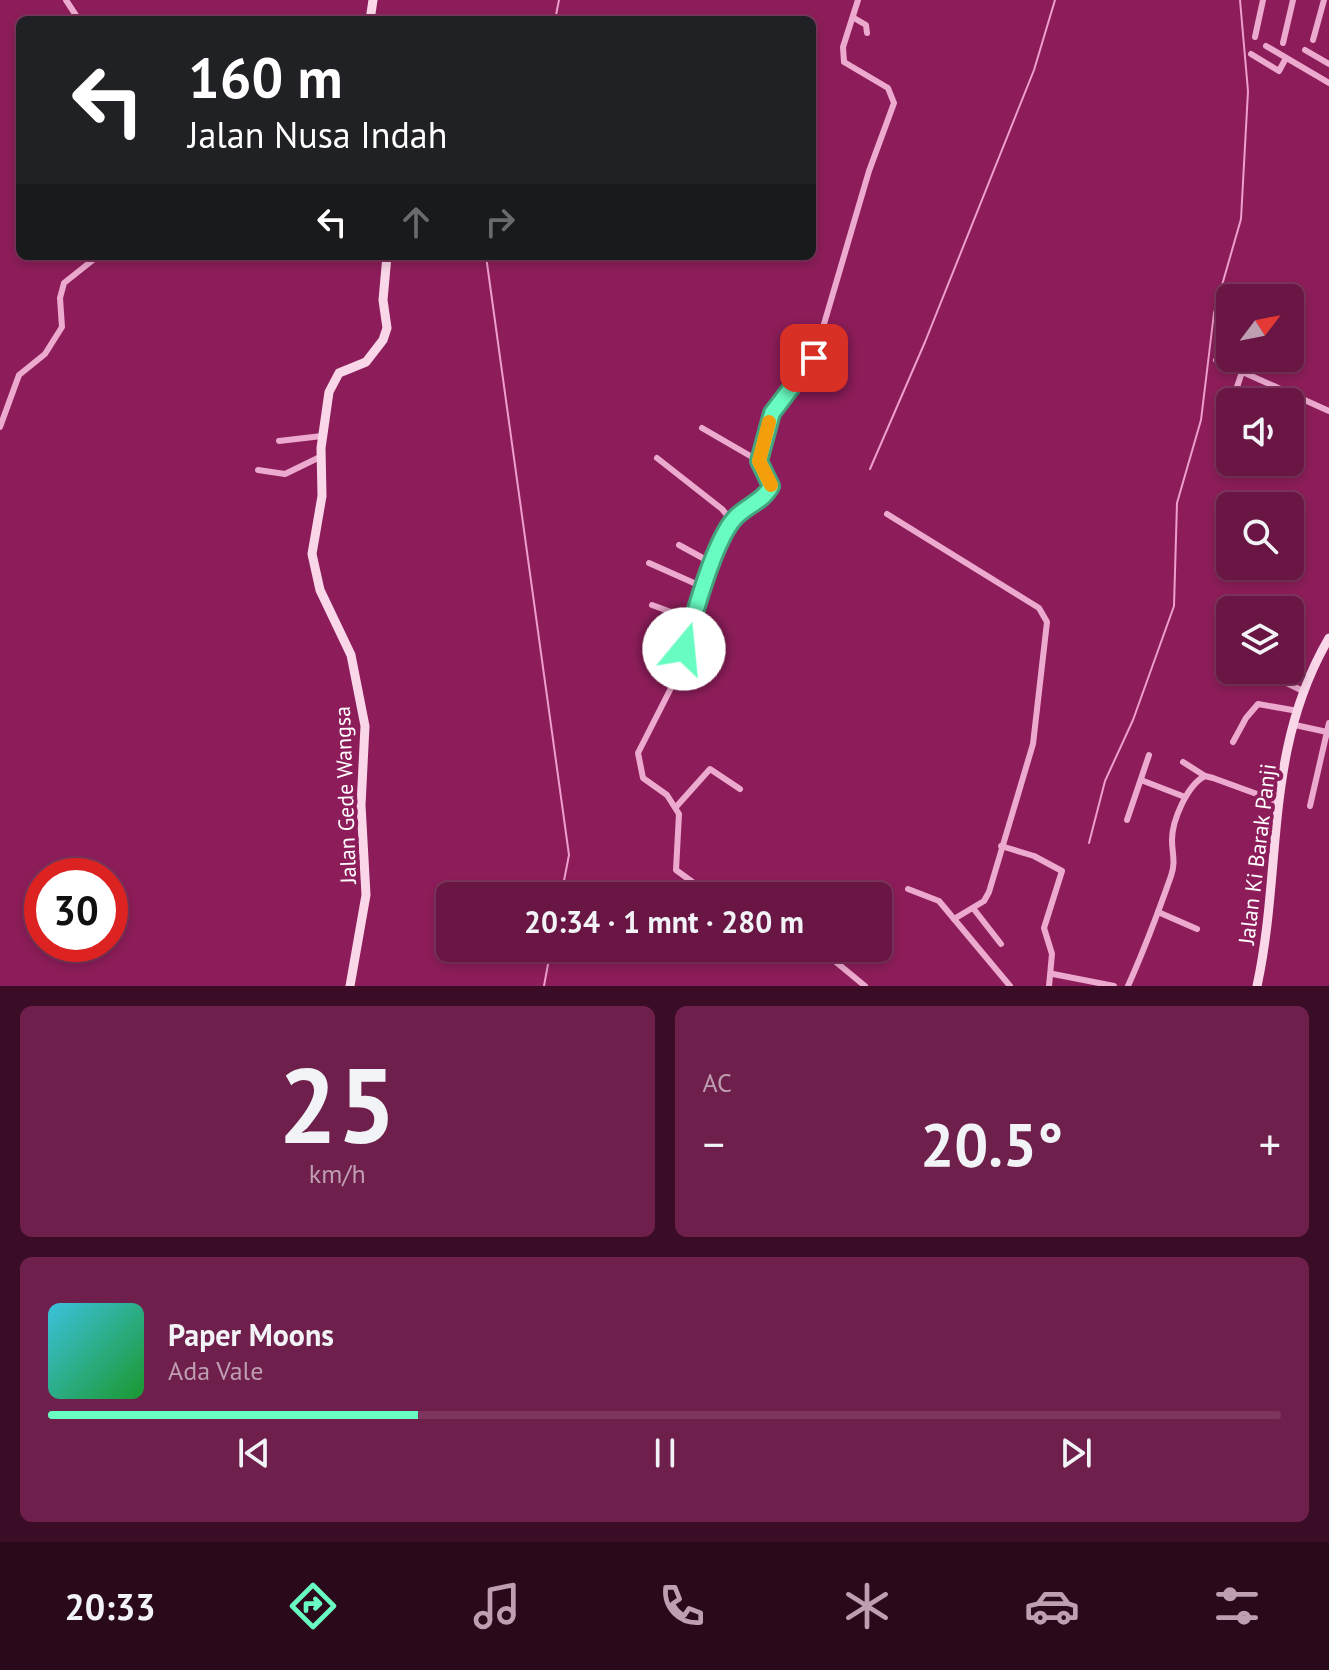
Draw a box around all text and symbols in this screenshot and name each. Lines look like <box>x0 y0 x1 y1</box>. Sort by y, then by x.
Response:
text: 160 m <box>188 41 343 113</box>
icon: left <box>56 48 160 152</box>
text: Jalan Nusa Indah <box>188 111 447 158</box>
icon: left <box>310 200 354 244</box>
icon: ahead <box>394 200 438 244</box>
icon: right <box>478 200 522 244</box>
north arrow <box>1216 284 1304 372</box>
map controls <box>1216 284 1304 684</box>
pin <box>780 324 848 392</box>
icon: arrive <box>792 336 836 380</box>
button: sound <box>1216 388 1304 476</box>
button: search <box>1216 492 1304 580</box>
button: layers <box>1216 596 1304 684</box>
position arrow <box>642 607 726 691</box>
street label: Jalan Gede Wangsa <box>328 706 362 885</box>
street label: Jalan Ki Barak Panji <box>1232 762 1282 947</box>
speed limit sign: 30 <box>24 858 128 962</box>
text: 20:34 · 1 mnt · 280 m <box>524 902 804 941</box>
text: 25 <box>278 1037 396 1172</box>
text: AC <box>703 1066 732 1099</box>
text: 20.5° <box>920 1105 1063 1183</box>
text: − <box>703 1115 725 1172</box>
text: + <box>1259 1115 1281 1172</box>
text: km/h <box>309 1157 366 1190</box>
text: Paper Moons <box>168 1315 334 1354</box>
text: Ada Vale <box>168 1354 263 1387</box>
icon: previous <box>232 1431 276 1475</box>
icon: pause <box>643 1431 687 1475</box>
icon: next <box>1054 1431 1098 1475</box>
icon: directions <box>285 1578 341 1634</box>
icon: music <box>469 1578 525 1634</box>
icon: phone <box>654 1578 710 1634</box>
icon: climate <box>839 1578 895 1634</box>
icon: car <box>1024 1578 1080 1634</box>
icon: filters <box>1209 1578 1265 1634</box>
text: 20:33 <box>64 1583 156 1630</box>

